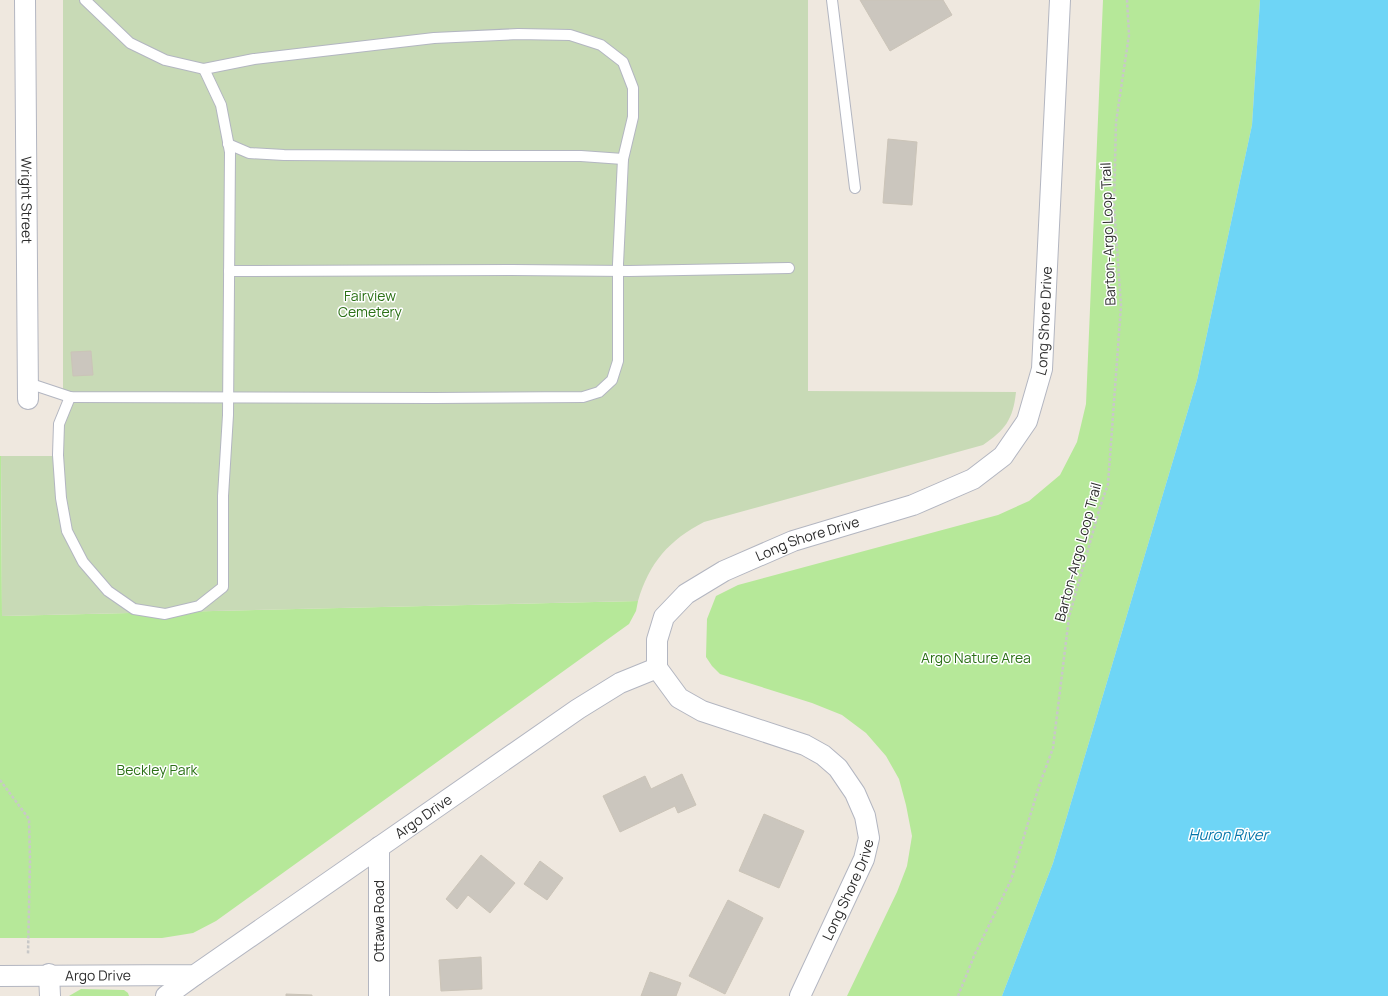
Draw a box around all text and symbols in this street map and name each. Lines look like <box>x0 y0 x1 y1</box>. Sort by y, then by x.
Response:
street label: Wright Street <box>17 156 37 244</box>
street label: Barton-Argo Loop Trail <box>1096 162 1119 306</box>
street label: Long Shore Drive <box>1031 266 1056 377</box>
park label: Fairview Cemetery <box>338 286 403 321</box>
street label: Barton-Argo Loop Trail <box>1050 480 1105 624</box>
street label: Long Shore Drive <box>752 512 862 565</box>
park label: Argo Nature Area <box>921 648 1031 667</box>
park label: Beckley Park <box>117 760 198 779</box>
street label: Argo Drive <box>391 789 455 843</box>
water label: Huron River <box>1188 824 1270 845</box>
street label: Long Shore Drive <box>817 837 877 943</box>
street label: Ottawa Road <box>369 880 388 962</box>
street label: Argo Drive <box>65 965 131 985</box>

